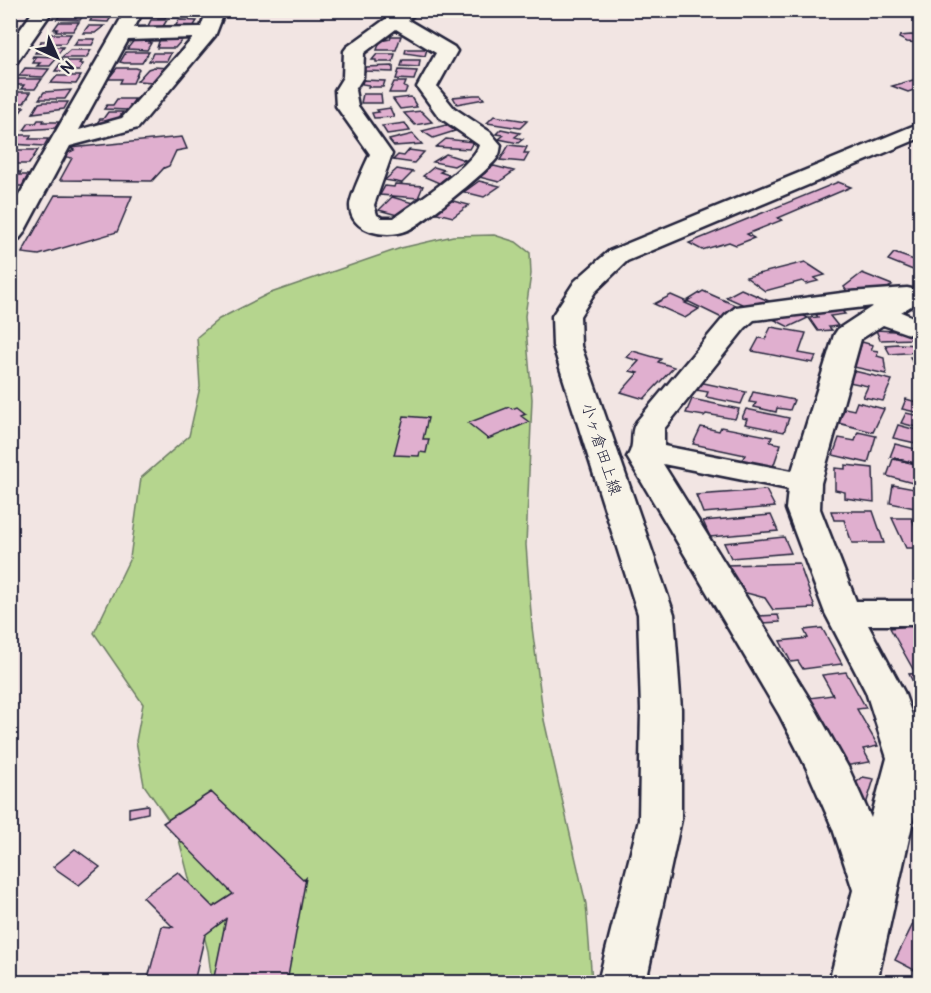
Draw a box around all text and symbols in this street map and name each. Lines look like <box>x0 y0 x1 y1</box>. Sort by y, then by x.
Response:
north arrow <box>27 27 87 87</box>
text: N <box>56 56 78 78</box>
street label: 小ヶ倉田上線 <box>577 400 625 498</box>

